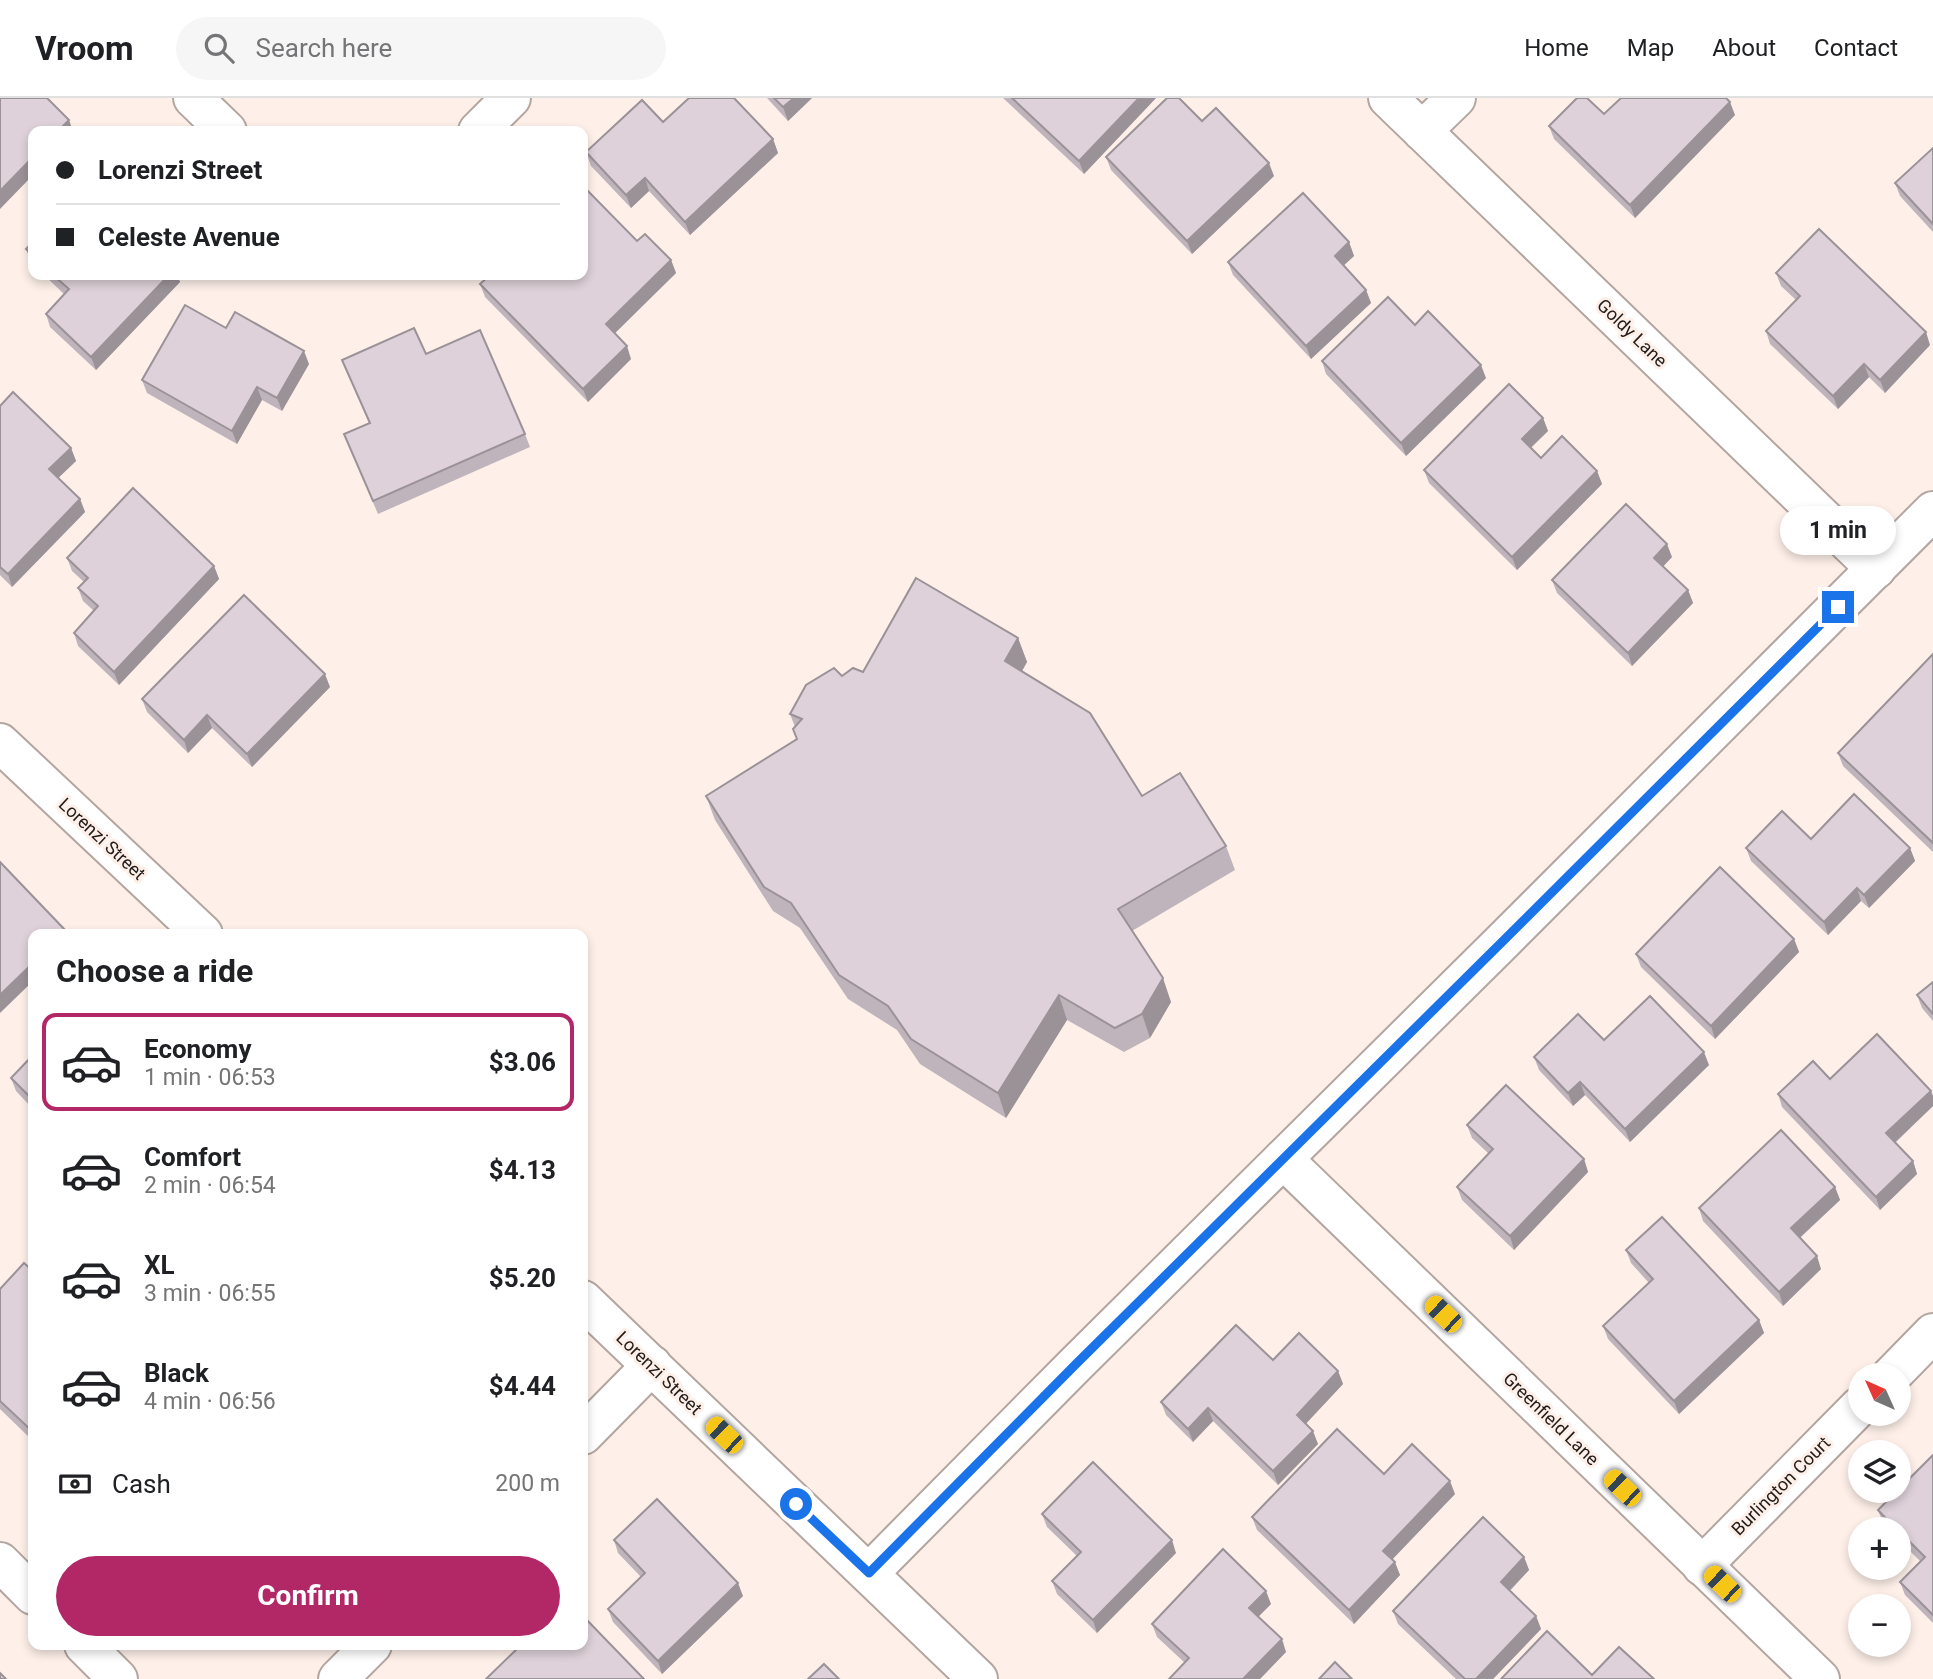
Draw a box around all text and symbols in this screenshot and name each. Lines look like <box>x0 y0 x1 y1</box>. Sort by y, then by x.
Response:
search box <box>176 17 666 80</box>
text: Vroom <box>35 29 134 68</box>
icon: search <box>200 29 238 67</box>
text: Search here <box>256 33 392 63</box>
text: Home <box>1524 34 1589 62</box>
text: Map <box>1627 34 1674 62</box>
text: About <box>1712 34 1776 62</box>
text: Contact <box>1814 34 1898 62</box>
text: Lorenzi Street <box>98 155 262 185</box>
text: Celeste Avenue <box>98 222 280 252</box>
street label: Goldy Lane <box>1593 294 1672 371</box>
callout: 1 min <box>1780 505 1896 554</box>
text: 1 min <box>1809 517 1867 544</box>
route end <box>1822 591 1854 623</box>
street label: Lorenzi Street <box>55 793 150 884</box>
text: Choose a ride <box>56 952 253 990</box>
icon: car <box>60 1031 123 1094</box>
text: Economy <box>144 1034 251 1064</box>
text: $3.06 <box>489 1047 556 1077</box>
text: 1 min · 06:53 <box>144 1064 276 1091</box>
icon: car <box>60 1139 123 1202</box>
text: Comfort <box>144 1142 241 1172</box>
text: $4.13 <box>489 1155 556 1185</box>
text: 2 min · 06:54 <box>144 1172 276 1199</box>
icon: car <box>60 1247 123 1310</box>
text: XL <box>144 1250 175 1280</box>
text: $5.20 <box>489 1263 556 1293</box>
text: 3 min · 06:55 <box>144 1280 276 1307</box>
car <box>1421 1292 1466 1336</box>
street label: Lorenzi Street <box>612 1327 707 1419</box>
icon: car <box>60 1355 123 1418</box>
text: Black <box>144 1358 209 1388</box>
north arrow <box>1848 1363 1911 1426</box>
map controls <box>1848 1363 1911 1657</box>
street label: Greenfield Lane <box>1499 1368 1603 1470</box>
text: $4.44 <box>489 1371 556 1401</box>
text: 4 min · 06:56 <box>144 1388 276 1415</box>
car <box>702 1413 747 1457</box>
street label: Burlington Court <box>1727 1432 1834 1539</box>
button: layers <box>1848 1440 1911 1503</box>
icon: cash <box>56 1465 94 1503</box>
car <box>1600 1466 1645 1510</box>
text: Cash <box>112 1469 171 1499</box>
text: 200 m <box>495 1470 560 1497</box>
route start <box>780 1488 812 1520</box>
button: + <box>1848 1517 1911 1580</box>
button: Confirm <box>56 1556 560 1636</box>
car <box>1700 1562 1745 1606</box>
button: − <box>1848 1594 1911 1657</box>

